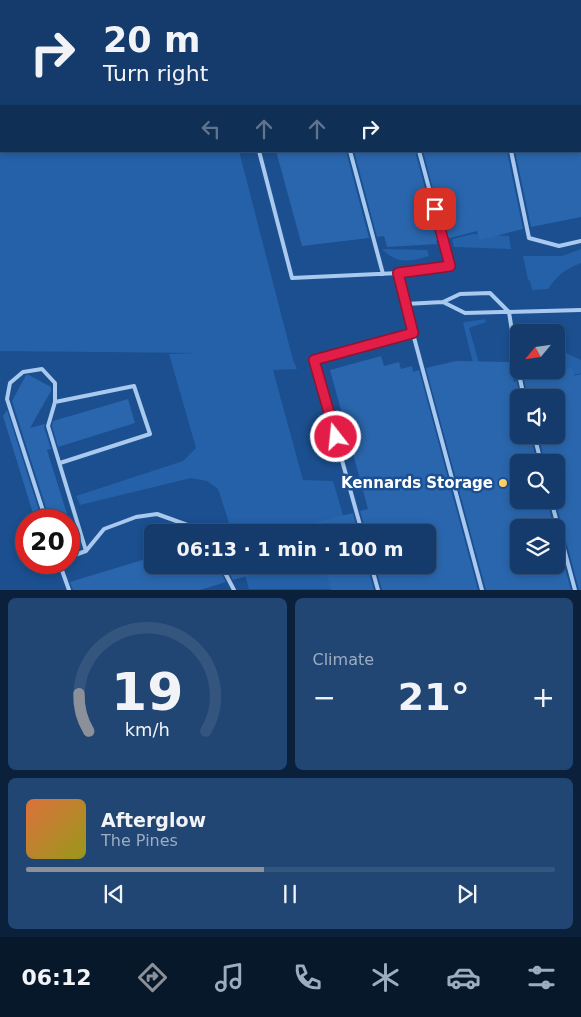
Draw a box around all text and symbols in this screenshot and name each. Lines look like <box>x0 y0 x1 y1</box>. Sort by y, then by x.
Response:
icon: right <box>20 20 85 85</box>
text: 20 m <box>103 20 200 60</box>
text: Turn right <box>103 61 208 86</box>
icon: left <box>197 115 225 143</box>
icon: ahead <box>250 115 278 143</box>
icon: ahead <box>303 115 331 143</box>
icon: right <box>356 115 384 143</box>
pin <box>414 188 456 230</box>
icon: arrive <box>421 195 449 223</box>
north arrow <box>510 324 565 379</box>
map controls <box>510 324 565 574</box>
button: sound <box>510 389 565 444</box>
position arrow <box>309 410 361 462</box>
button: search <box>510 454 565 509</box>
place label: Kennards Storage <box>341 474 493 492</box>
marker: Kennards Storage <box>497 477 509 489</box>
speed limit sign: 20 <box>15 509 80 574</box>
button: layers <box>510 519 565 574</box>
text: 06:13 · 1 min · 100 m <box>176 538 404 560</box>
text: Climate <box>313 650 374 669</box>
text: 19 <box>111 662 183 722</box>
text: 21° <box>398 675 470 719</box>
text: − <box>313 681 336 714</box>
text: + <box>532 681 555 714</box>
text: km/h <box>125 719 170 740</box>
text: Afterglow <box>101 809 206 831</box>
text: The Pines <box>101 831 178 850</box>
icon: previous <box>100 880 128 908</box>
icon: pause <box>276 880 304 908</box>
icon: next <box>453 880 481 908</box>
icon: directions <box>135 960 170 995</box>
icon: music <box>212 960 247 995</box>
icon: phone <box>290 960 325 995</box>
icon: climate <box>368 960 403 995</box>
icon: car <box>446 960 481 995</box>
icon: filters <box>524 960 559 995</box>
text: 06:12 <box>21 965 92 990</box>

